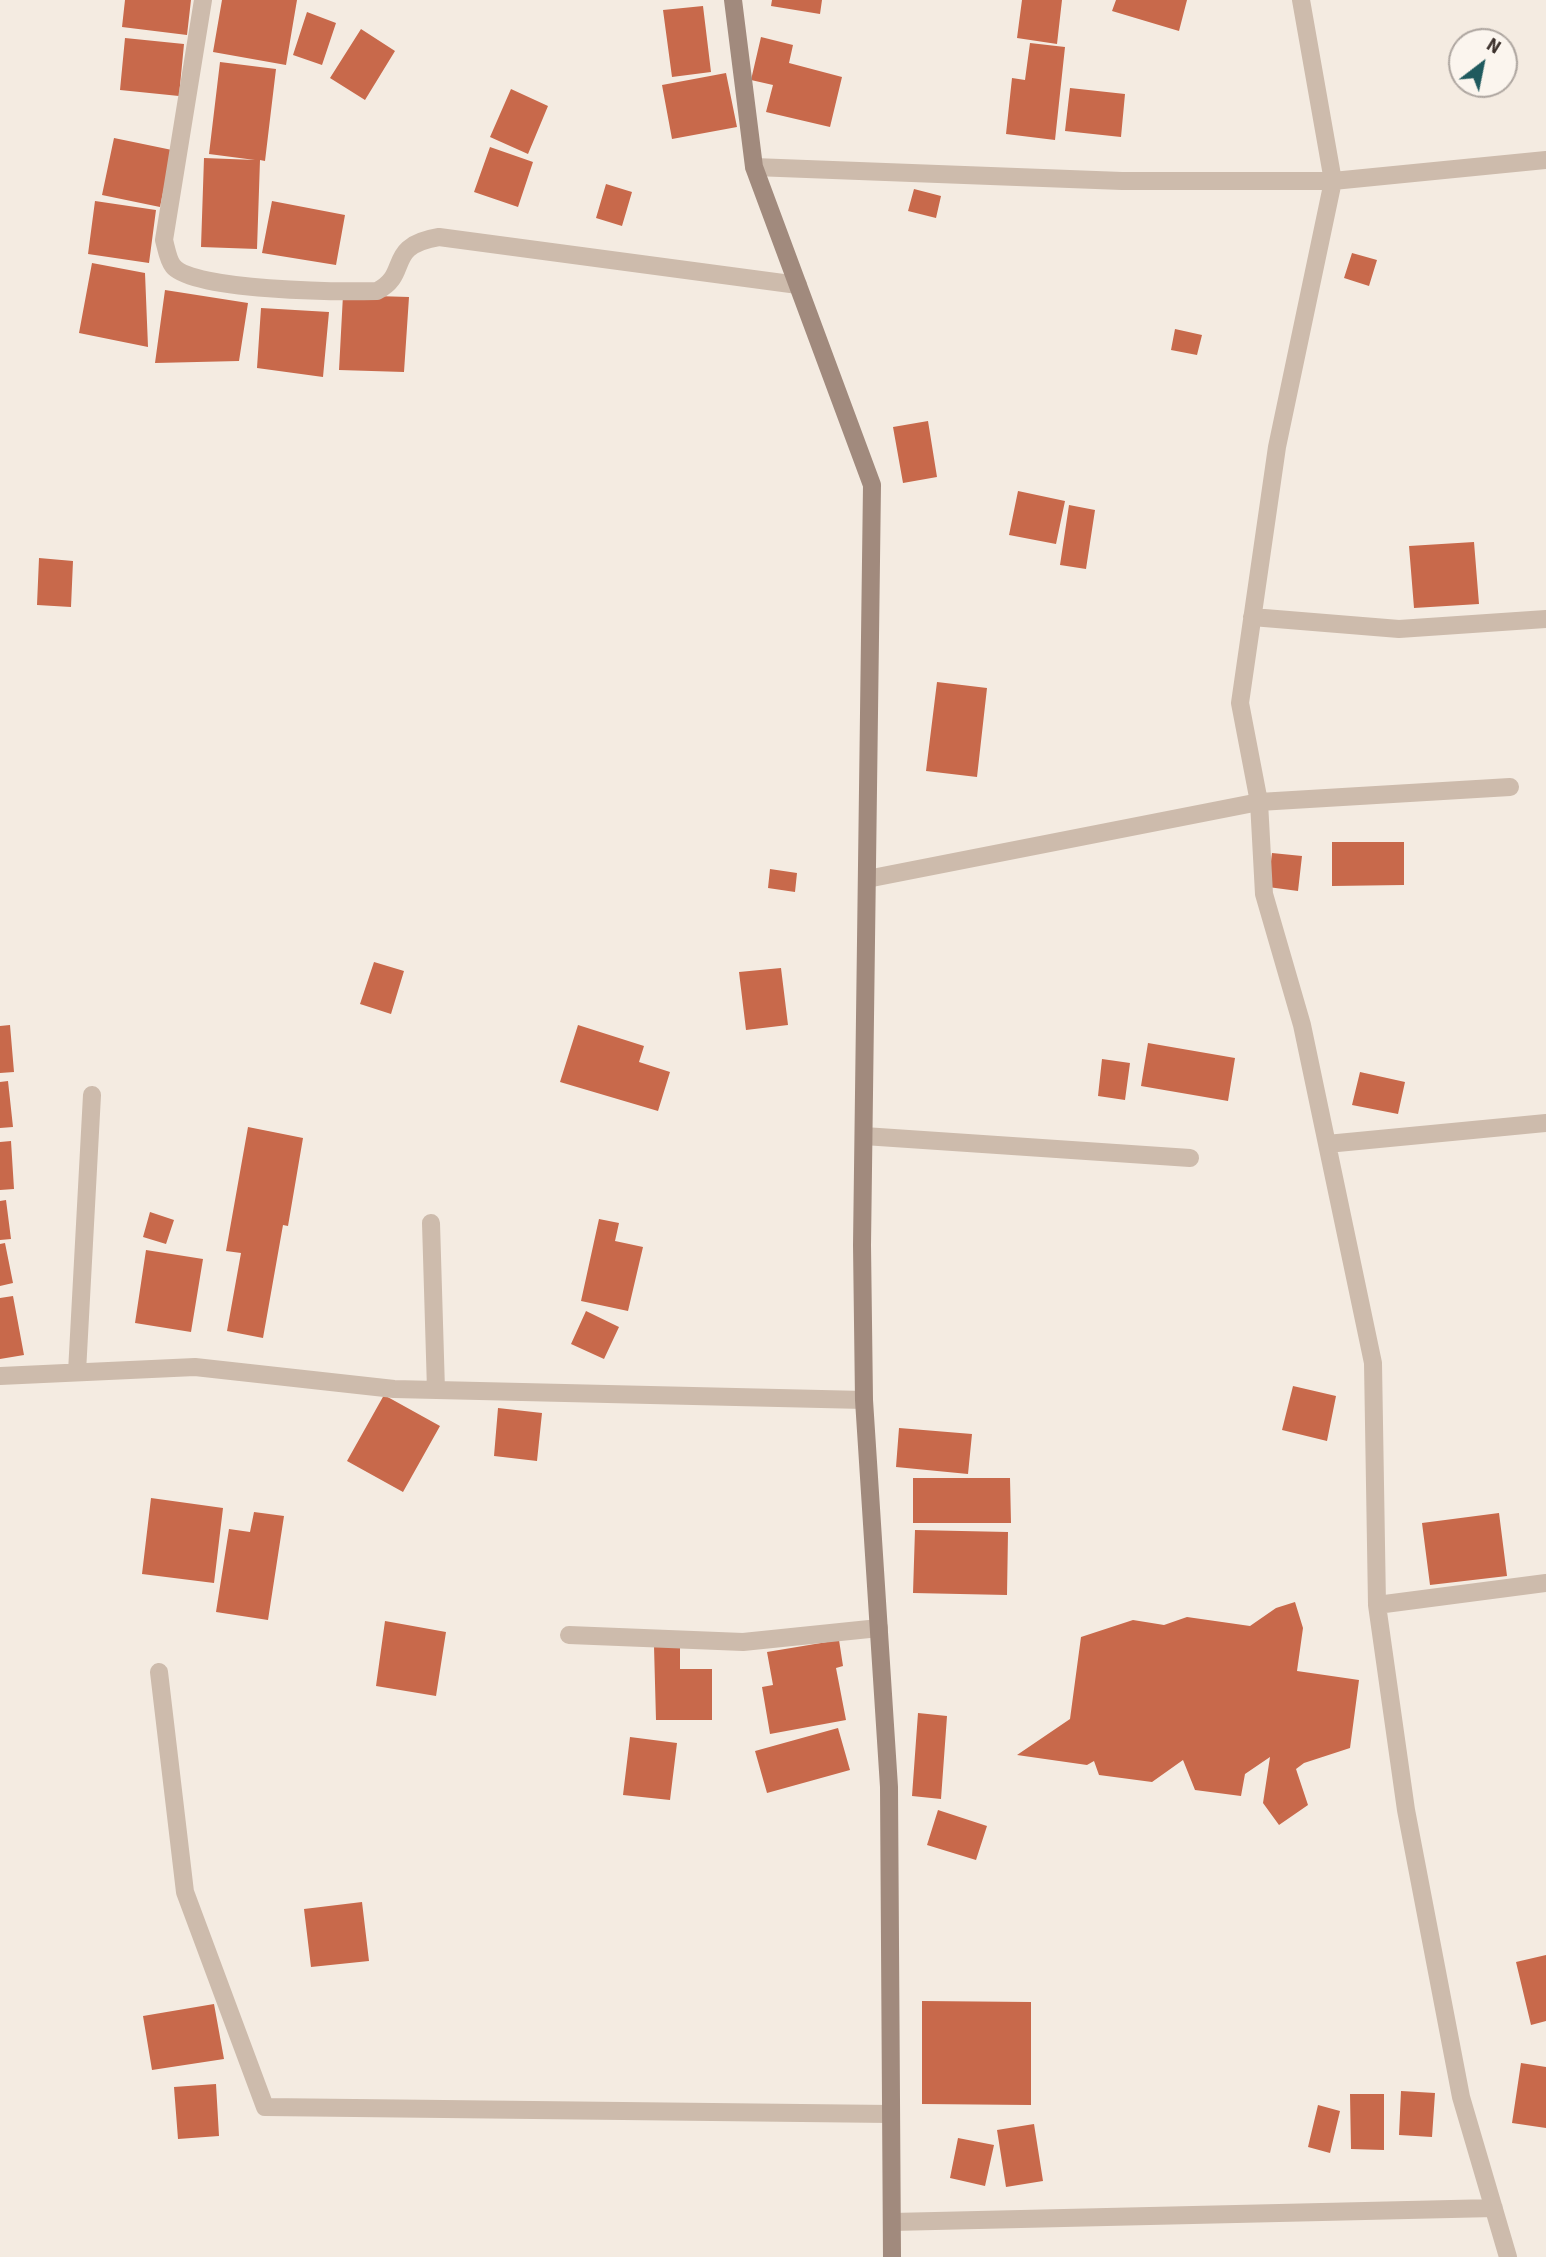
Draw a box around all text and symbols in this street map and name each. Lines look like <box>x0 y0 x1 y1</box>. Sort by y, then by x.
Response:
north arrow <box>1448 28 1518 98</box>
text: N <box>1481 32 1506 61</box>

